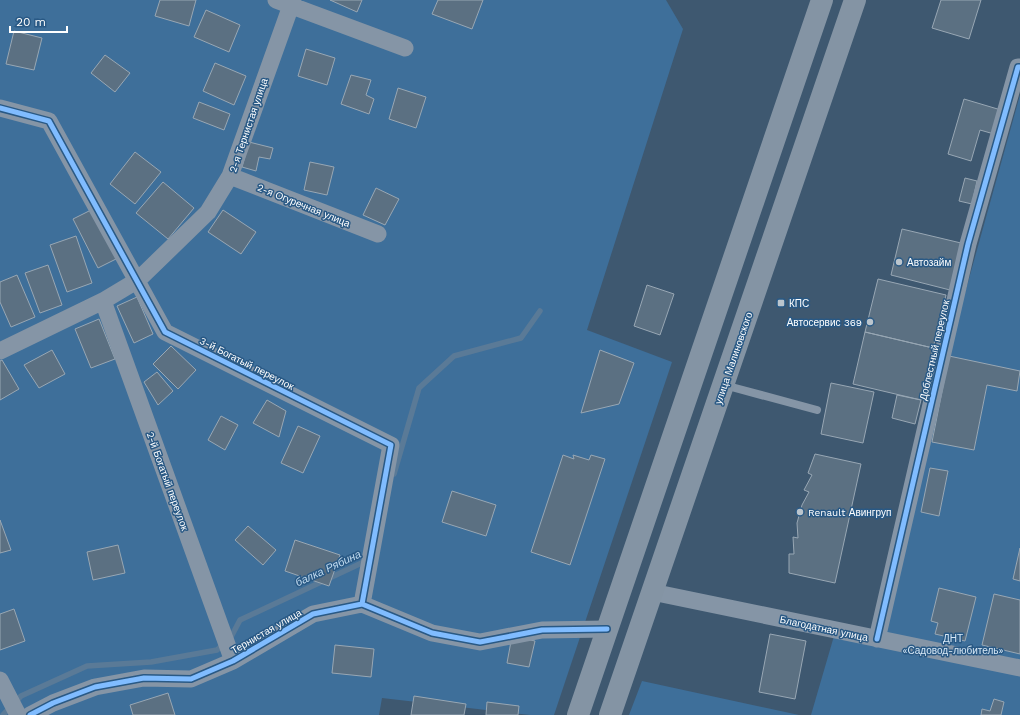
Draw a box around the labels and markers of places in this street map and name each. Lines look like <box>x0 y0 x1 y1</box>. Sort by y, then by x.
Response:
marker: Автозайм <box>894 257 904 267</box>
place label: Автозайм <box>907 257 951 268</box>
marker: КПС <box>776 298 786 308</box>
place label: КПС <box>789 298 809 309</box>
place label: Автосервис 369 <box>787 317 862 328</box>
marker: Автосервис 369 <box>865 317 875 327</box>
marker: Renault Авингруп <box>795 507 805 517</box>
place label: Renault Авингруп <box>808 507 891 518</box>

